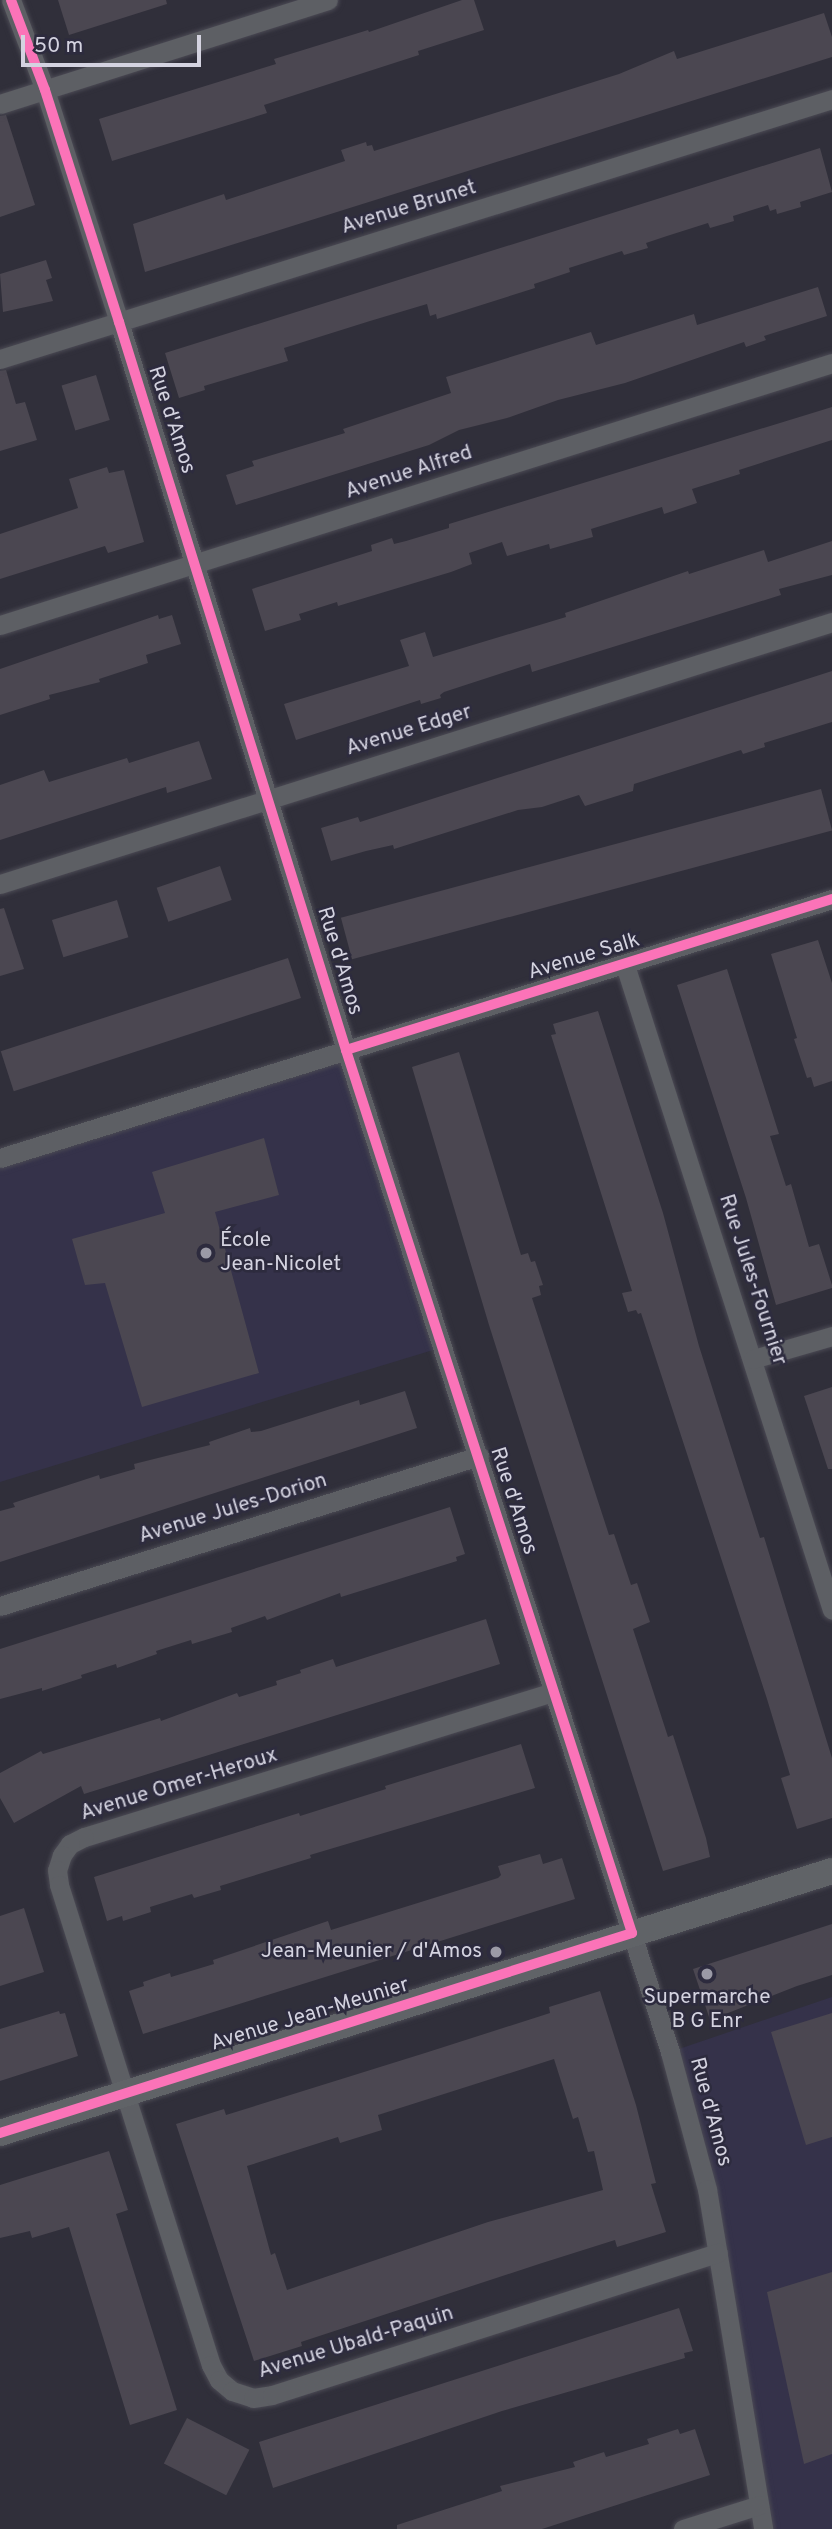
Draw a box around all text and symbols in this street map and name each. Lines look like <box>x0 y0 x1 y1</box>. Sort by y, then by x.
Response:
scale bar <box>24 21 205 65</box>
text: 50 m <box>34 33 83 60</box>
street label: Avenue Brunet <box>338 175 480 241</box>
street label: Rue d'Amos <box>142 363 200 477</box>
street label: Avenue Alfred <box>342 440 476 506</box>
street label: Avenue Edger <box>343 700 475 762</box>
street label: Rue d'Amos <box>311 904 367 1018</box>
street label: Avenue Salk <box>525 928 643 986</box>
street label: Rue Jules-Fournier <box>712 1191 792 1369</box>
place label: École Jean-Nicolet <box>220 1228 341 1278</box>
marker: École Jean-Nicolet <box>198 1245 214 1261</box>
street label: Rue d'Amos <box>484 1444 542 1558</box>
street label: Avenue Jules-Dorion <box>136 1468 330 1550</box>
street label: Avenue Omer-Heroux <box>78 1743 280 1827</box>
place label: Jean-Meunier / d'Amos <box>261 1939 482 1965</box>
marker: Jean-Meunier / d'Amos <box>488 1944 504 1960</box>
marker: Supermarche B G Enr <box>699 1966 715 1982</box>
street label: Avenue Jean-Meunier <box>208 1973 412 2057</box>
place label: Supermarche B G Enr <box>643 1985 771 2035</box>
street label: Rue d'Amos <box>683 2055 737 2169</box>
street label: Avenue Ubald-Paquin <box>255 2301 457 2385</box>

